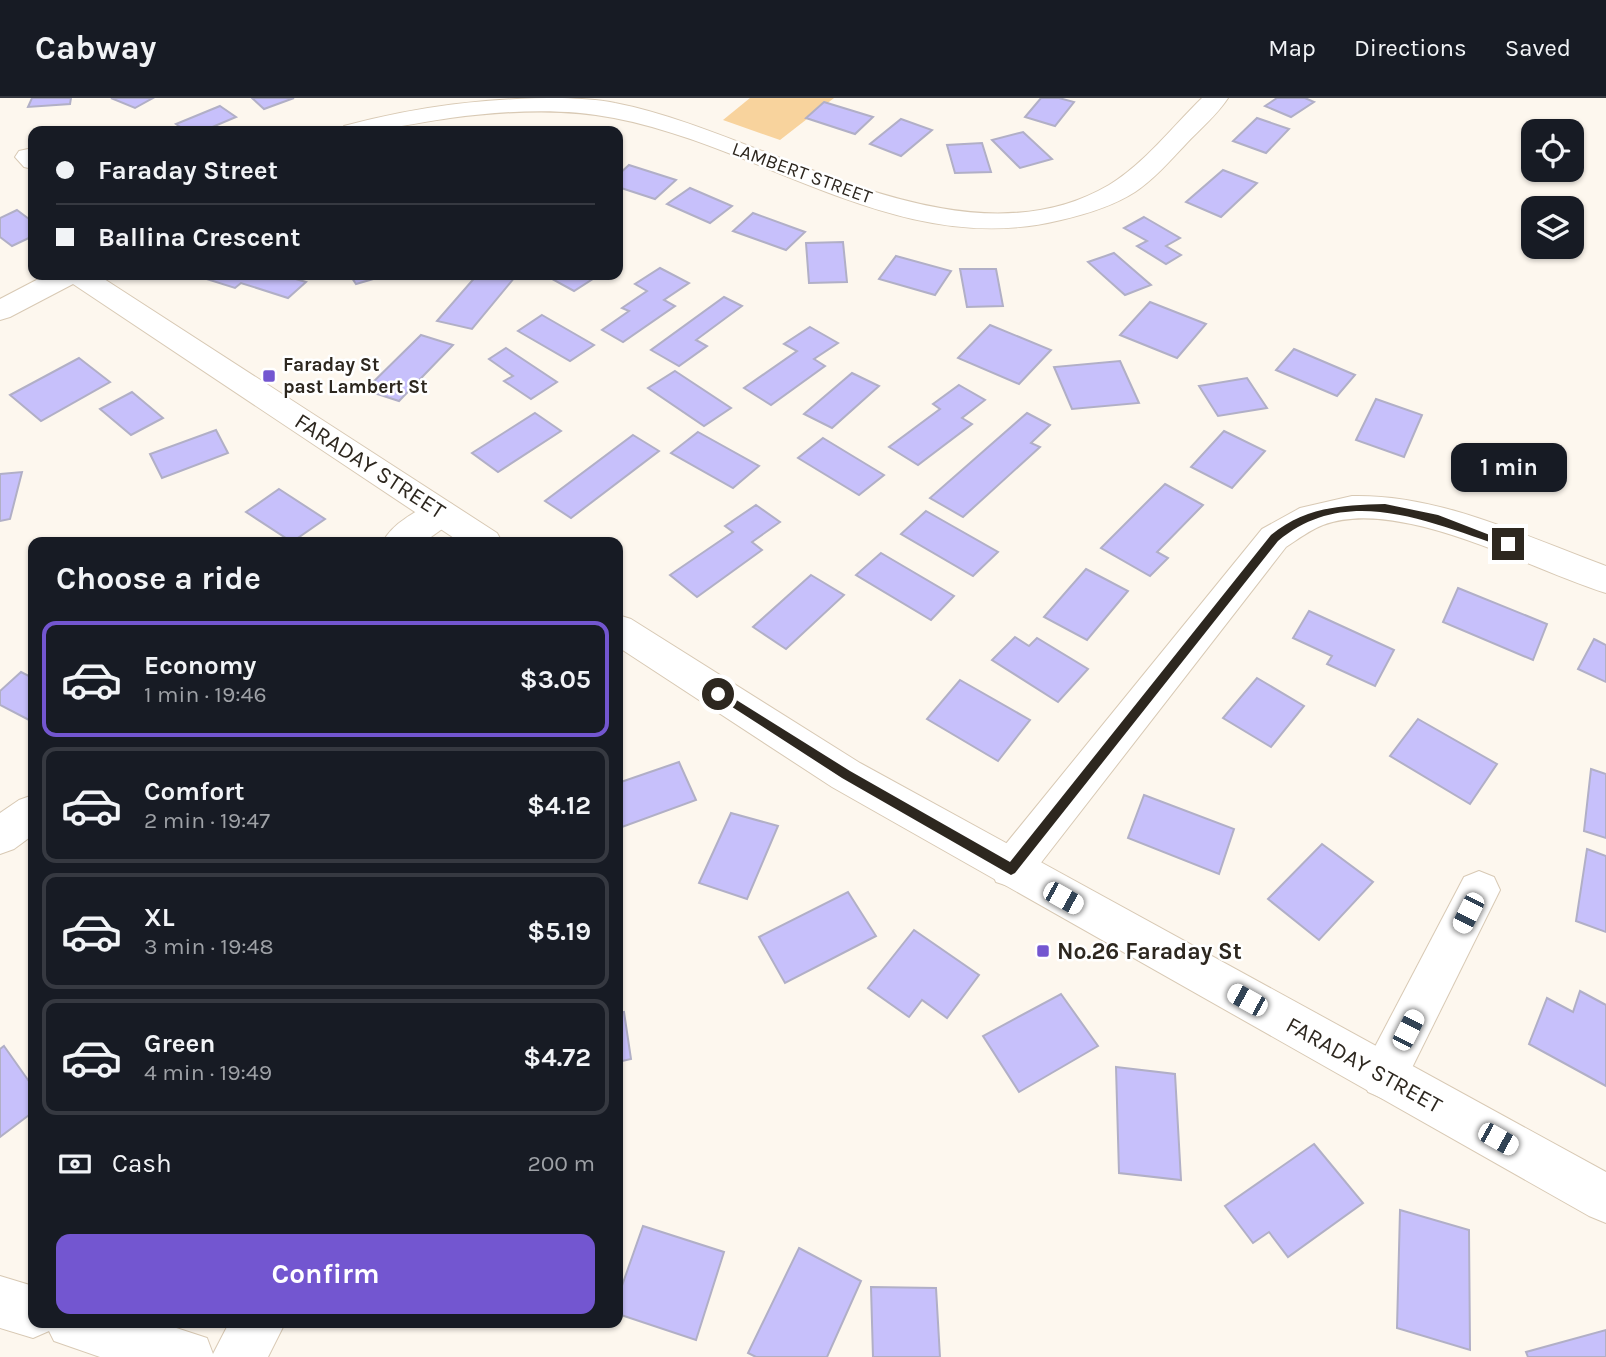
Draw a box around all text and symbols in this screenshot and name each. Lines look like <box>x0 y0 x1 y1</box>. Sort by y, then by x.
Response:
text: Cabway <box>35 29 156 67</box>
text: Map <box>1268 34 1316 62</box>
text: Directions <box>1354 34 1467 62</box>
text: Saved <box>1505 34 1571 62</box>
map controls <box>1521 119 1584 259</box>
button: locate <box>1521 119 1584 182</box>
street label: LAMBERT STREET <box>729 137 876 209</box>
text: Faraday Street <box>98 155 278 186</box>
button: layers <box>1521 196 1584 259</box>
text: Ballina Crescent <box>98 222 301 253</box>
place label: Faraday St past Lambert St <box>283 354 428 398</box>
marker: Faraday St past Lambert St <box>261 368 277 384</box>
street label: FARADAY STREET <box>290 407 451 525</box>
callout: 1 min <box>1450 442 1566 492</box>
text: 1 min <box>1480 454 1538 481</box>
route end <box>1492 528 1524 560</box>
text: Choose a ride <box>56 560 261 597</box>
icon: car <box>60 648 123 711</box>
text: Economy <box>144 650 256 681</box>
text: $3.05 <box>520 664 591 695</box>
route start <box>702 678 734 710</box>
text: 1 min · 19:46 <box>144 681 267 708</box>
icon: car <box>60 774 123 837</box>
text: Comfort <box>144 776 245 807</box>
text: $4.12 <box>527 790 591 821</box>
text: 2 min · 19:47 <box>144 807 270 834</box>
car <box>1040 879 1087 917</box>
car <box>1450 890 1487 936</box>
icon: car <box>60 900 123 963</box>
text: XL <box>144 902 175 933</box>
text: $5.19 <box>527 916 591 947</box>
text: 3 min · 19:48 <box>144 933 274 960</box>
place label: No.26 Faraday St <box>1057 938 1242 965</box>
marker: No.26 Faraday St <box>1035 943 1051 959</box>
car <box>1224 981 1271 1019</box>
car <box>1390 1007 1427 1053</box>
street label: FARADAY STREET <box>1281 1011 1447 1119</box>
icon: car <box>60 1026 123 1089</box>
text: Green <box>144 1028 216 1059</box>
text: $4.72 <box>523 1042 591 1073</box>
text: 4 min · 19:49 <box>144 1059 272 1086</box>
car <box>1475 1120 1522 1158</box>
icon: cash <box>56 1145 94 1183</box>
text: Cash <box>112 1148 172 1179</box>
text: 200 m <box>527 1150 595 1177</box>
button: Confirm <box>56 1234 595 1314</box>

